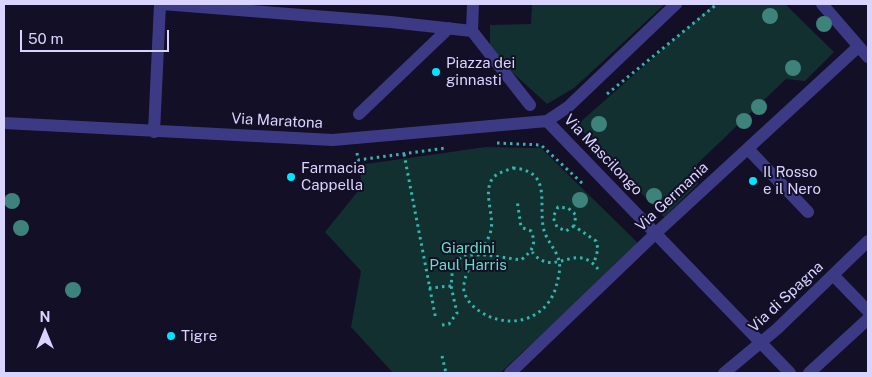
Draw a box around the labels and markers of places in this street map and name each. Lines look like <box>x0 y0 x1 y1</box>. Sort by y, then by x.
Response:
place label: Piazza dei ginnasti <box>446 54 515 89</box>
marker: Piazza dei ginnasti <box>430 66 442 78</box>
place label: Farmacia Cappella <box>301 159 365 194</box>
place label: Il Rosso e il Nero <box>763 163 821 198</box>
marker: Farmacia Cappella <box>285 171 297 183</box>
marker: Il Rosso e il Nero <box>747 175 759 187</box>
place label: Tigre <box>181 327 217 345</box>
marker: Tigre <box>165 330 177 342</box>

